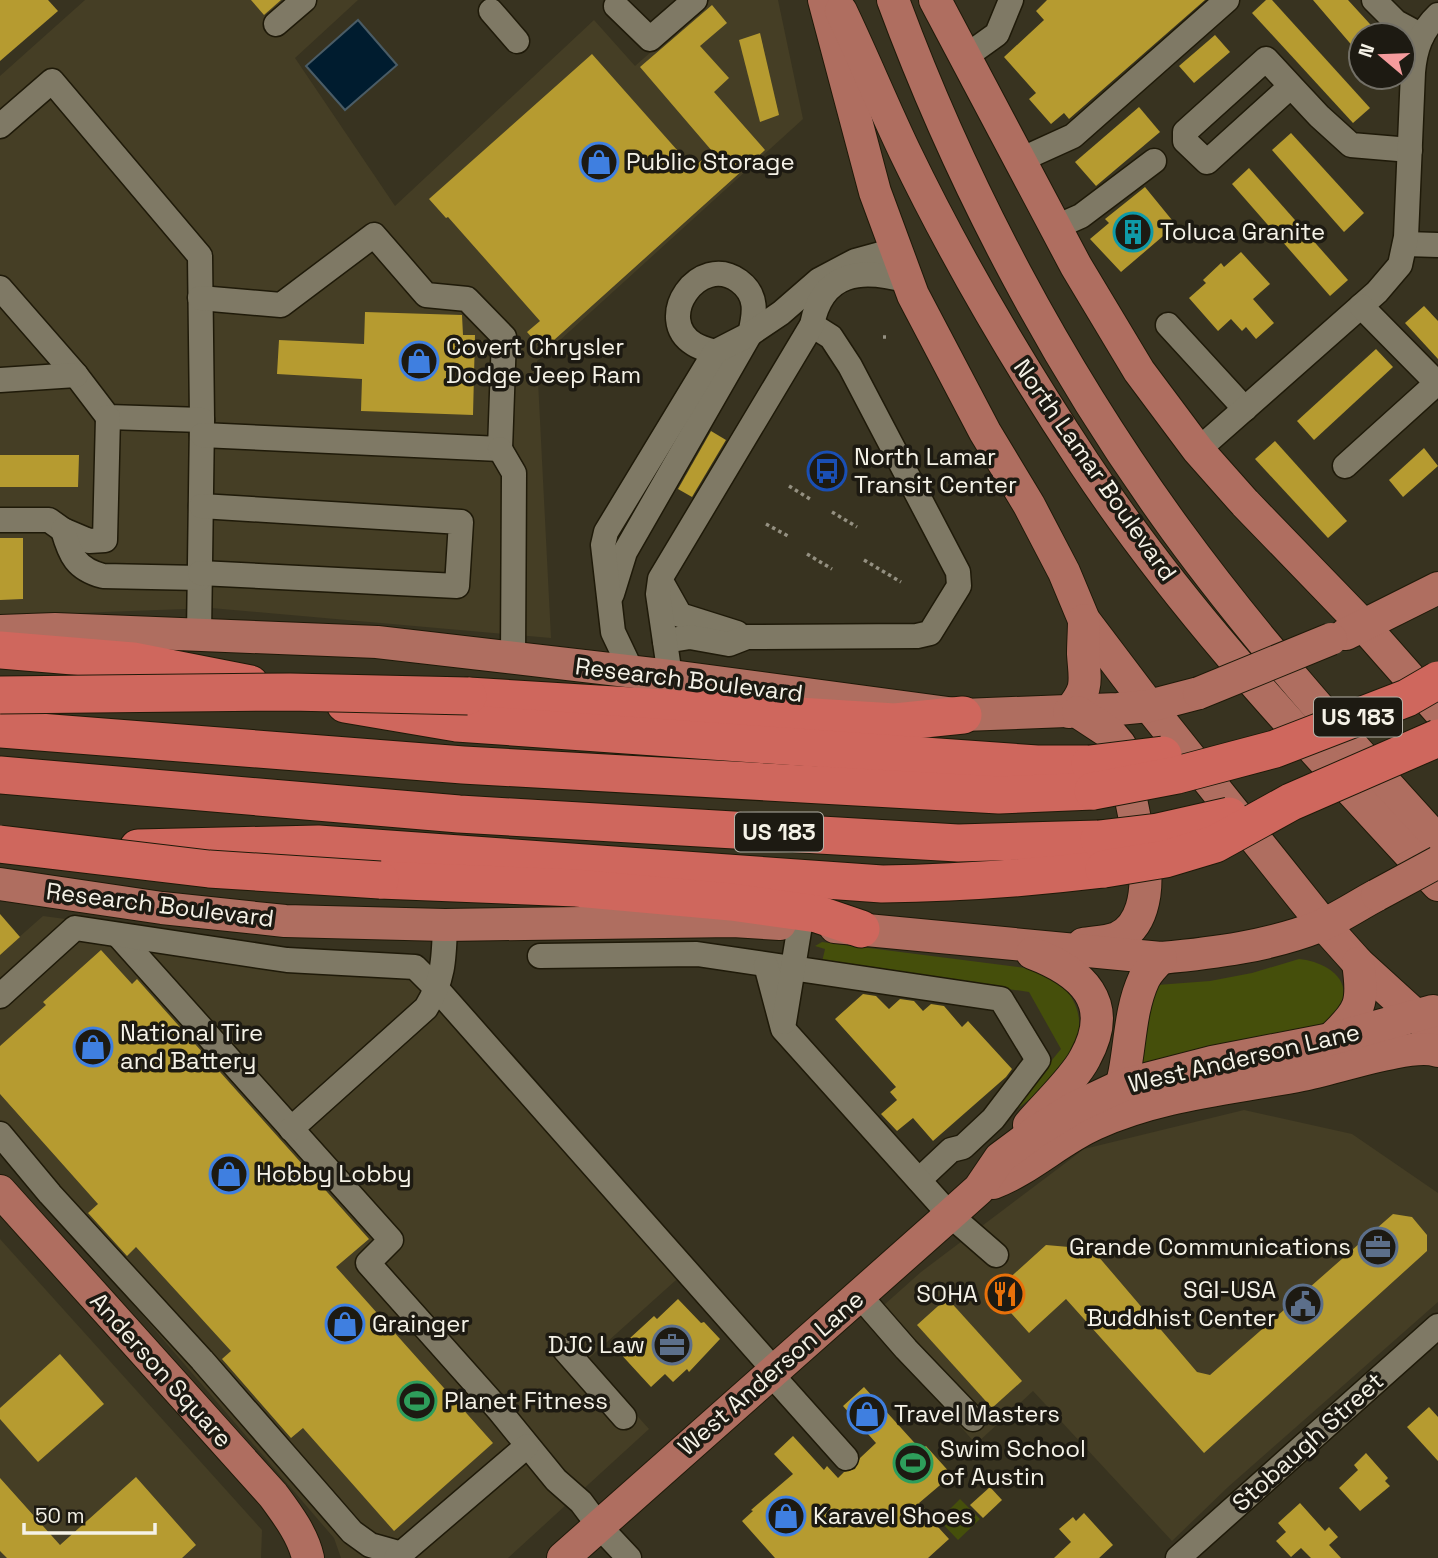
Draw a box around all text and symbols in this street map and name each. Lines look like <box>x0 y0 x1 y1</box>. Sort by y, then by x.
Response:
north arrow <box>1347 21 1417 91</box>
text: N <box>1353 41 1380 61</box>
shop icon: Public Storage <box>578 141 620 183</box>
place label: Public Storage <box>626 146 795 177</box>
building icon: Toluca Granite <box>1112 211 1154 253</box>
place label: Toluca Granite <box>1160 216 1325 247</box>
place label: Covert Chrysler Dodge Jeep Ram <box>446 331 641 390</box>
shop icon: Covert Chrysler Dodge Jeep Ram <box>398 340 440 382</box>
street label: North Lamar Boulevard <box>1007 353 1184 587</box>
place label: North Lamar Transit Center <box>854 441 1017 500</box>
bus stop icon: North Lamar Transit Center <box>806 450 848 492</box>
street label: Research Boulevard <box>573 650 805 709</box>
road number: US 183 <box>1314 698 1402 736</box>
road number: US 183 <box>735 812 823 852</box>
street label: Research Boulevard <box>44 875 276 934</box>
street label: West Anderson Lane <box>1125 1016 1363 1099</box>
place label: National Tire and Battery <box>120 1017 263 1076</box>
shop icon: National Tire and Battery <box>72 1026 114 1068</box>
shop icon: Hobby Lobby <box>208 1153 250 1195</box>
place label: Hobby Lobby <box>256 1158 412 1189</box>
office icon: Grande Communications <box>1357 1226 1399 1268</box>
place label: Grande Communications <box>1069 1231 1351 1262</box>
restaurant icon: SOHA <box>984 1273 1026 1315</box>
place label: SGI-USA Buddhist Center <box>1087 1274 1276 1333</box>
place label: SOHA <box>916 1278 978 1309</box>
street label: West Anderson Lane <box>671 1283 870 1462</box>
public building icon: SGI-USA Buddhist Center <box>1282 1283 1324 1325</box>
street label: Anderson Square <box>84 1286 239 1454</box>
shop icon: Grainger <box>324 1303 366 1345</box>
place label: Grainger <box>372 1308 470 1339</box>
office icon: DJC Law <box>651 1324 693 1366</box>
place label: DJC Law <box>548 1329 645 1360</box>
street label: Stobaugh Street <box>1225 1365 1390 1518</box>
sports icon: Planet Fitness <box>396 1380 438 1422</box>
place label: Planet Fitness <box>444 1385 608 1416</box>
shop icon: Travel Masters <box>846 1393 888 1435</box>
place label: Travel Masters <box>894 1398 1060 1429</box>
place label: Swim School of Austin <box>940 1433 1086 1492</box>
sports icon: Swim School of Austin <box>892 1442 934 1484</box>
scale bar <box>24 1492 156 1536</box>
shop icon: Karavel Shoes <box>765 1495 807 1537</box>
place label: Karavel Shoes <box>813 1500 973 1531</box>
text: 50 m <box>35 1502 85 1529</box>

